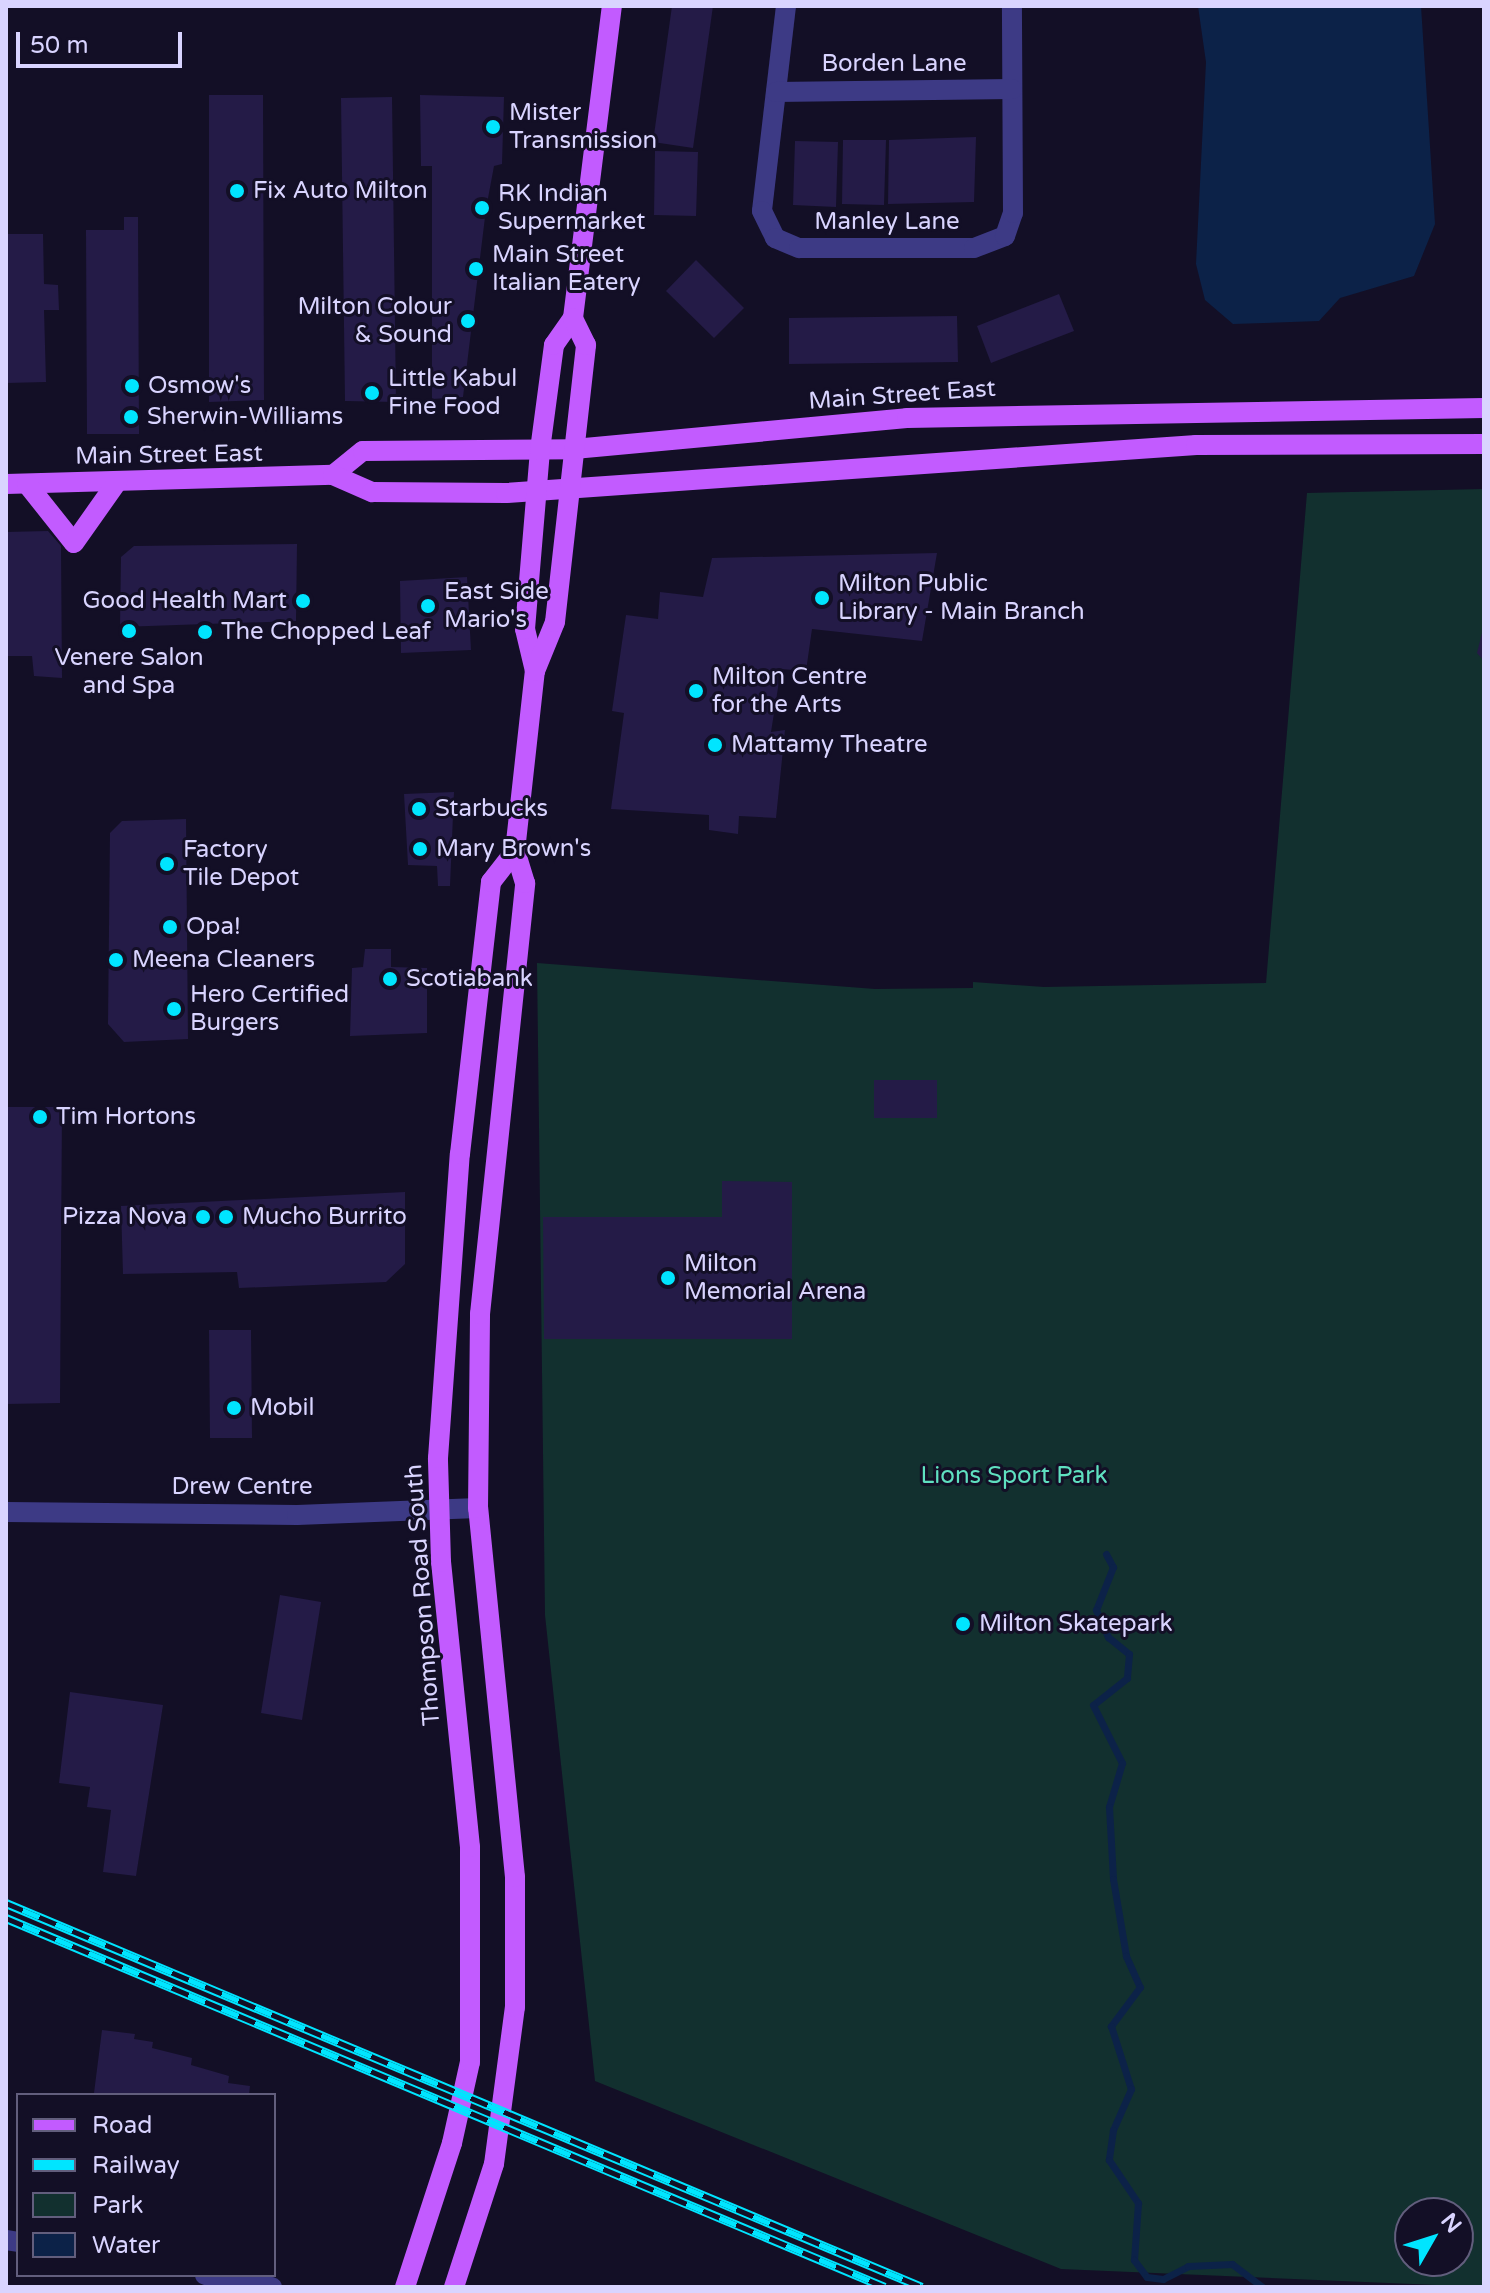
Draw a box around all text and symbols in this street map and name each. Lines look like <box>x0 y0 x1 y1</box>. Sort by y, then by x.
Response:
scale bar <box>20 16 186 66</box>
text: 50 m <box>30 31 88 60</box>
street label: Borden Lane <box>821 50 967 78</box>
place label: Mister Transmission <box>509 99 657 155</box>
marker: Mister Transmission <box>484 118 502 136</box>
place label: Fix Auto Milton <box>253 177 428 205</box>
place label: RK Indian Supermarket <box>498 180 645 236</box>
marker: Fix Auto Milton <box>228 182 246 200</box>
marker: RK Indian Supermarket <box>473 199 491 217</box>
street label: Manley Lane <box>814 208 960 236</box>
place label: Main Street Italian Eatery <box>492 241 641 297</box>
marker: Main Street Italian Eatery <box>467 260 485 278</box>
place label: Milton Colour & Sound <box>297 293 452 349</box>
marker: Milton Colour & Sound <box>459 312 477 330</box>
place label: Little Kabul Fine Food <box>388 365 517 421</box>
place label: Osmow's <box>148 372 251 400</box>
street label: Main Street East <box>807 374 997 416</box>
marker: Osmow's <box>123 377 141 395</box>
marker: Little Kabul Fine Food <box>363 384 381 402</box>
place label: Sherwin-Williams <box>147 403 343 431</box>
marker: Sherwin-Williams <box>122 408 140 426</box>
street label: Main Street East <box>75 439 263 471</box>
place label: Milton Public Library - Main Branch <box>838 570 1085 626</box>
place label: East Side Mario's <box>444 578 549 634</box>
place label: Good Health Mart <box>82 587 287 615</box>
marker: Milton Public Library - Main Branch <box>813 589 831 607</box>
marker: Good Health Mart <box>294 592 312 610</box>
marker: East Side Mario's <box>419 597 437 615</box>
place label: The Chopped Leaf <box>221 618 431 646</box>
marker: Venere Salon and Spa <box>120 622 138 640</box>
marker: The Chopped Leaf <box>196 623 214 641</box>
place label: Venere Salon and Spa <box>54 644 204 700</box>
place label: Milton Centre for the Arts <box>712 663 867 719</box>
marker: Milton Centre for the Arts <box>687 682 705 700</box>
place label: Mattamy Theatre <box>731 731 928 759</box>
marker: Mattamy Theatre <box>706 736 724 754</box>
place label: Starbucks <box>435 795 548 823</box>
marker: Starbucks <box>410 800 428 818</box>
place label: Mary Brown's <box>436 835 591 863</box>
place label: Factory Tile Depot <box>183 836 299 892</box>
marker: Mary Brown's <box>411 840 429 858</box>
marker: Factory Tile Depot <box>158 855 176 873</box>
place label: Opa! <box>186 913 241 941</box>
marker: Opa! <box>161 918 179 936</box>
place label: Meena Cleaners <box>132 946 315 974</box>
marker: Meena Cleaners <box>107 951 125 969</box>
place label: Scotiabank <box>406 965 533 993</box>
marker: Scotiabank <box>381 970 399 988</box>
place label: Hero Certified Burgers <box>190 981 349 1037</box>
marker: Hero Certified Burgers <box>165 1000 183 1018</box>
place label: Tim Hortons <box>56 1103 196 1131</box>
marker: Tim Hortons <box>31 1108 49 1126</box>
place label: Pizza Nova <box>62 1203 187 1231</box>
place label: Mucho Burrito <box>242 1203 407 1231</box>
marker: Pizza Nova <box>194 1208 212 1226</box>
marker: Mucho Burrito <box>217 1208 235 1226</box>
place label: Milton Memorial Arena <box>684 1250 866 1306</box>
marker: Milton Memorial Arena <box>659 1269 677 1287</box>
place label: Mobil <box>250 1394 315 1422</box>
marker: Mobil <box>225 1399 243 1417</box>
park label: Lions Sport Park <box>921 1462 1107 1490</box>
street label: Thompson Road South <box>399 1463 447 1727</box>
street label: Drew Centre <box>171 1473 313 1501</box>
place label: Milton Skatepark <box>979 1610 1172 1638</box>
marker: Milton Skatepark <box>954 1615 972 1633</box>
legend <box>16 2093 276 2277</box>
text: Road <box>92 2111 152 2140</box>
text: Railway <box>92 2151 180 2180</box>
text: Park <box>92 2191 143 2220</box>
north arrow <box>1394 2197 1474 2277</box>
text: N <box>1435 2208 1467 2238</box>
text: Water <box>92 2231 160 2260</box>

